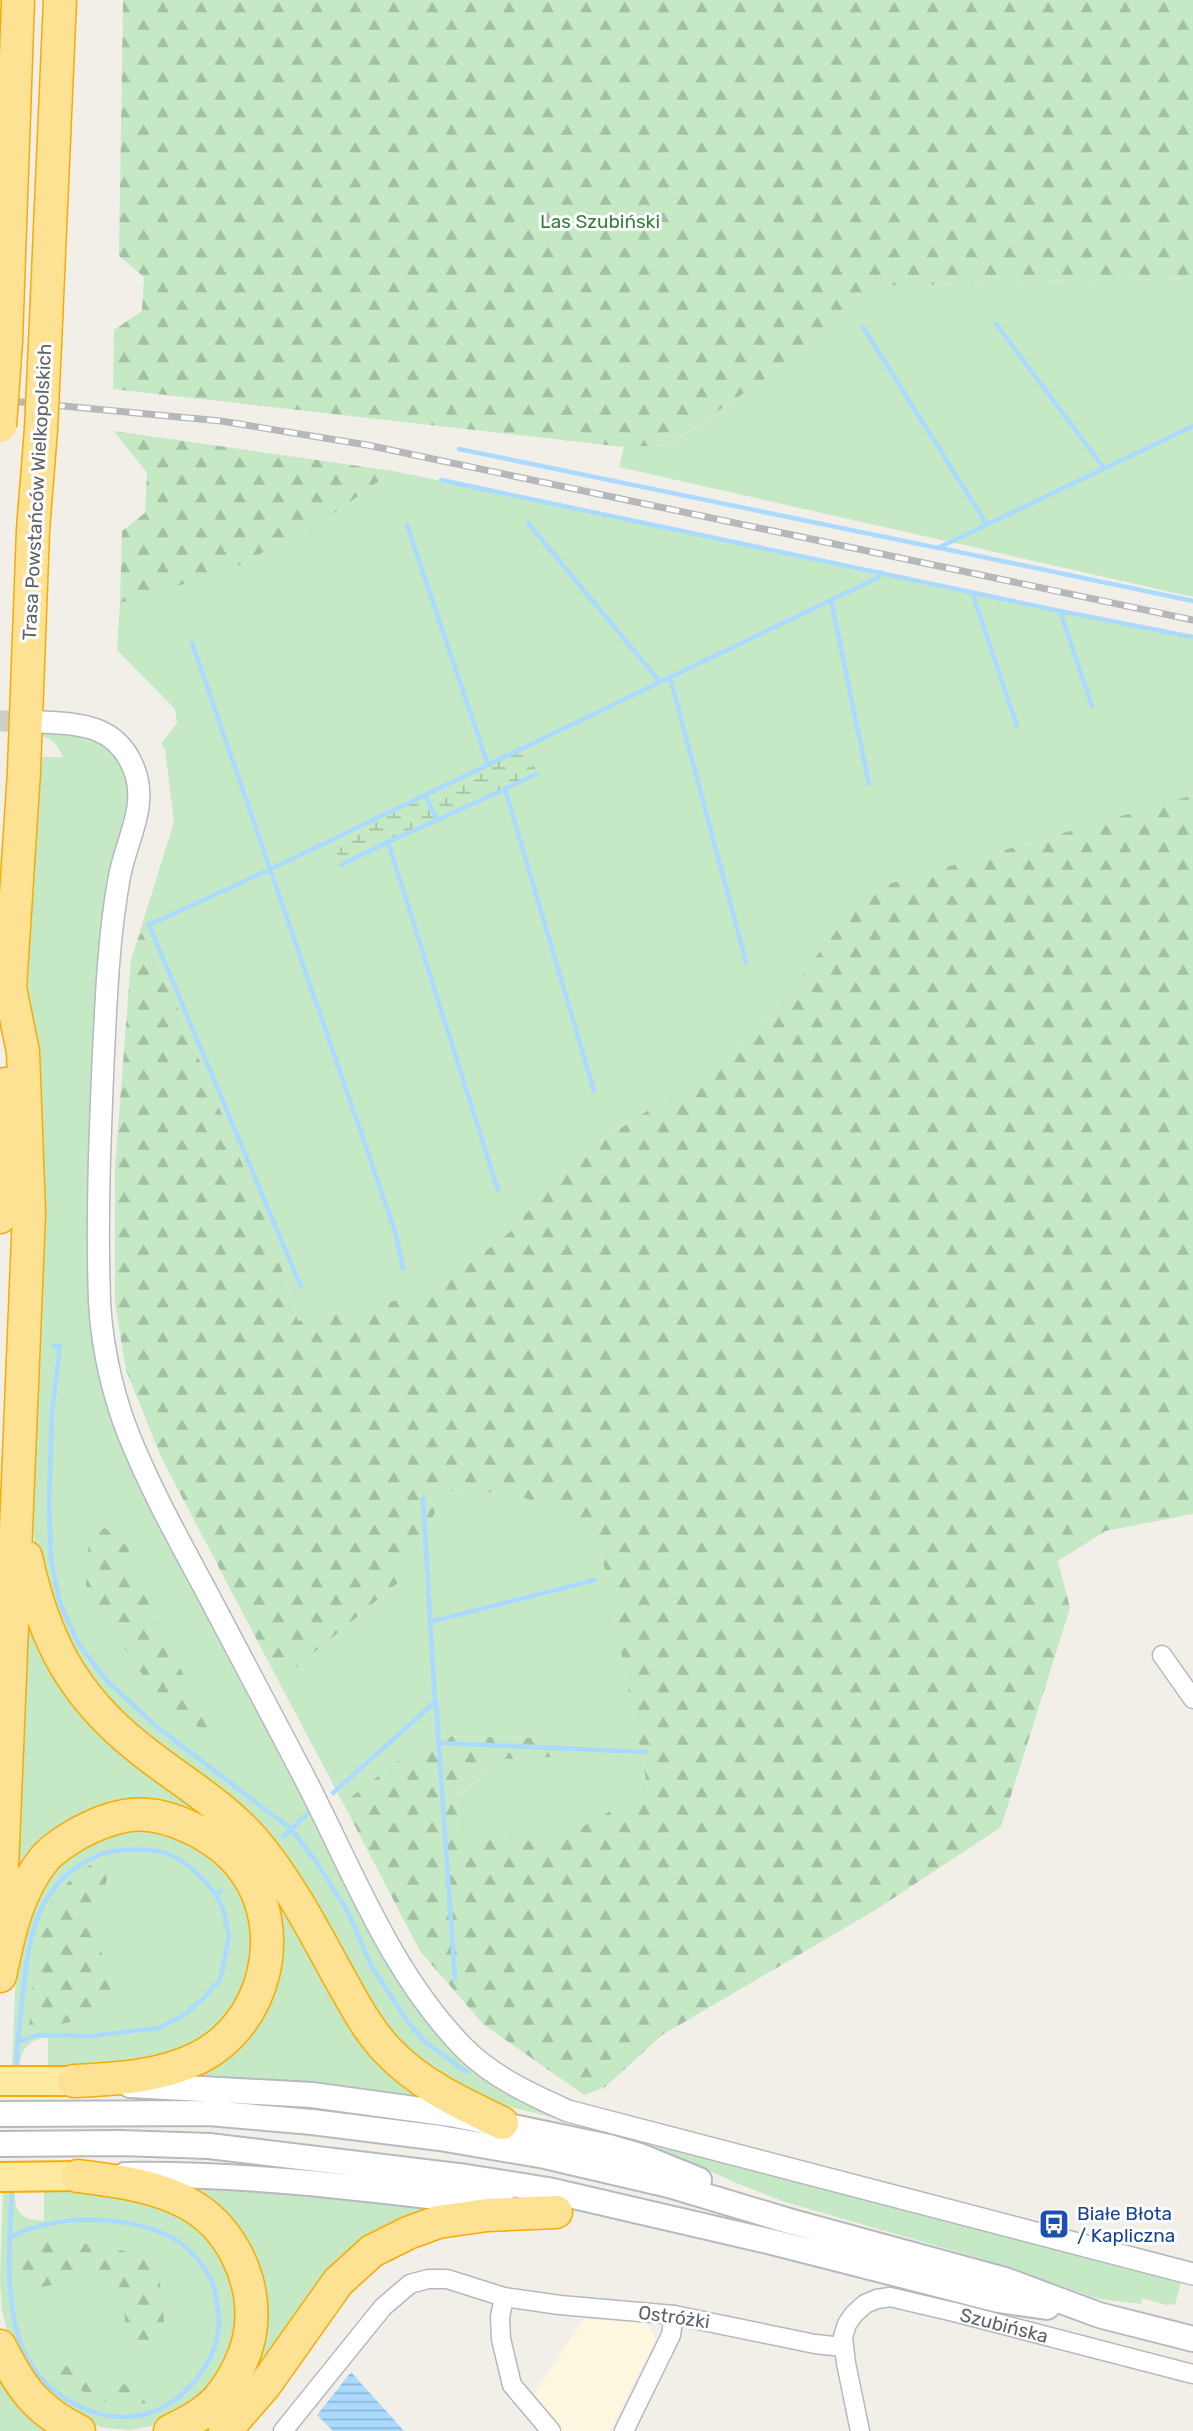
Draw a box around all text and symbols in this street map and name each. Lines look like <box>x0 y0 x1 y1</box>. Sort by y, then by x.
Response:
park label: Las Szubiński <box>540 210 660 233</box>
street label: Trasa Powstańców Wielkopolskich <box>18 343 56 641</box>
place label: Białe Błota / Kapliczna <box>1077 2202 1175 2247</box>
bus stop icon: Białe Błota / Kapliczna <box>1037 2207 1071 2241</box>
street label: Ostróżki <box>637 2301 711 2333</box>
street label: Szubińska <box>958 2303 1051 2347</box>

